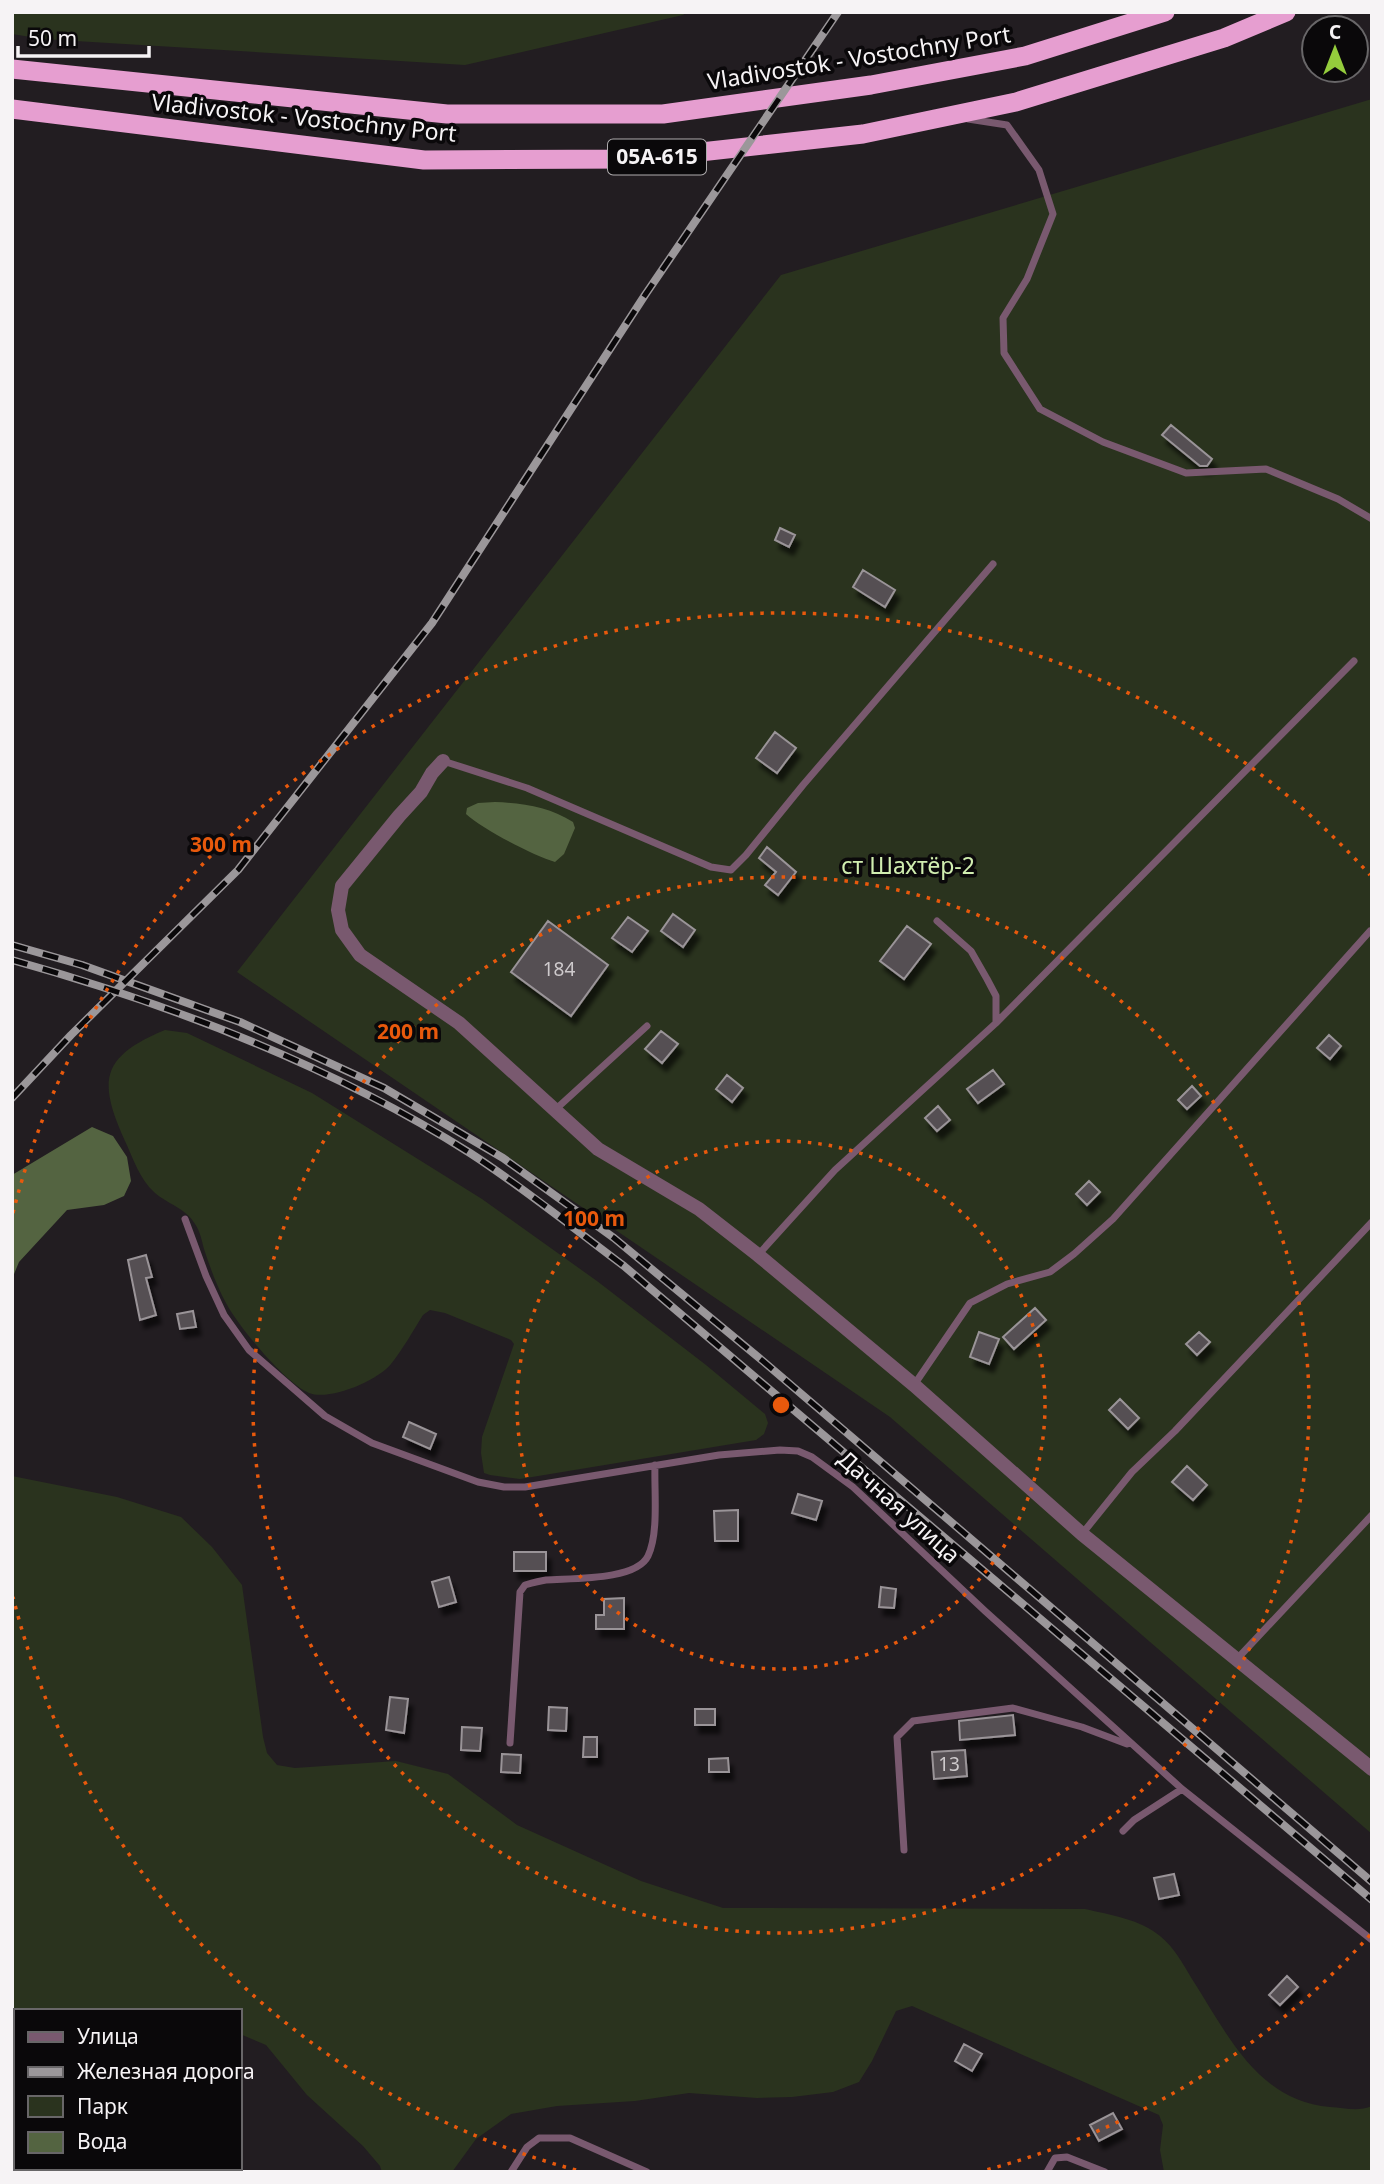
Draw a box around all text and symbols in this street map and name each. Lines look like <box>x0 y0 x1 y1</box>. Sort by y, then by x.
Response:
scale bar <box>18 14 149 58</box>
north arrow <box>1300 14 1370 84</box>
street label: Vladivostok - Vostochny Port <box>705 17 1013 97</box>
text: С <box>1329 19 1341 45</box>
text: 50 m <box>28 24 77 52</box>
street label: Vladivostok - Vostochny Port <box>150 85 458 149</box>
road number: 05А-615 <box>608 140 706 174</box>
text: 300 m <box>190 830 252 858</box>
park label: ст Шахтёр-2 <box>841 849 975 881</box>
house number: 184 <box>543 956 575 982</box>
text: 200 m <box>377 1017 439 1045</box>
text: 100 m <box>563 1204 625 1232</box>
centre of rings <box>769 1393 793 1417</box>
street label: Дачная улица <box>832 1443 968 1570</box>
house number: 13 <box>938 1751 960 1777</box>
legend <box>14 2009 242 2170</box>
text: Улица <box>77 2022 139 2050</box>
text: Железная дорога <box>77 2057 255 2085</box>
text: Парк <box>77 2092 128 2120</box>
text: Вода <box>77 2127 127 2155</box>

